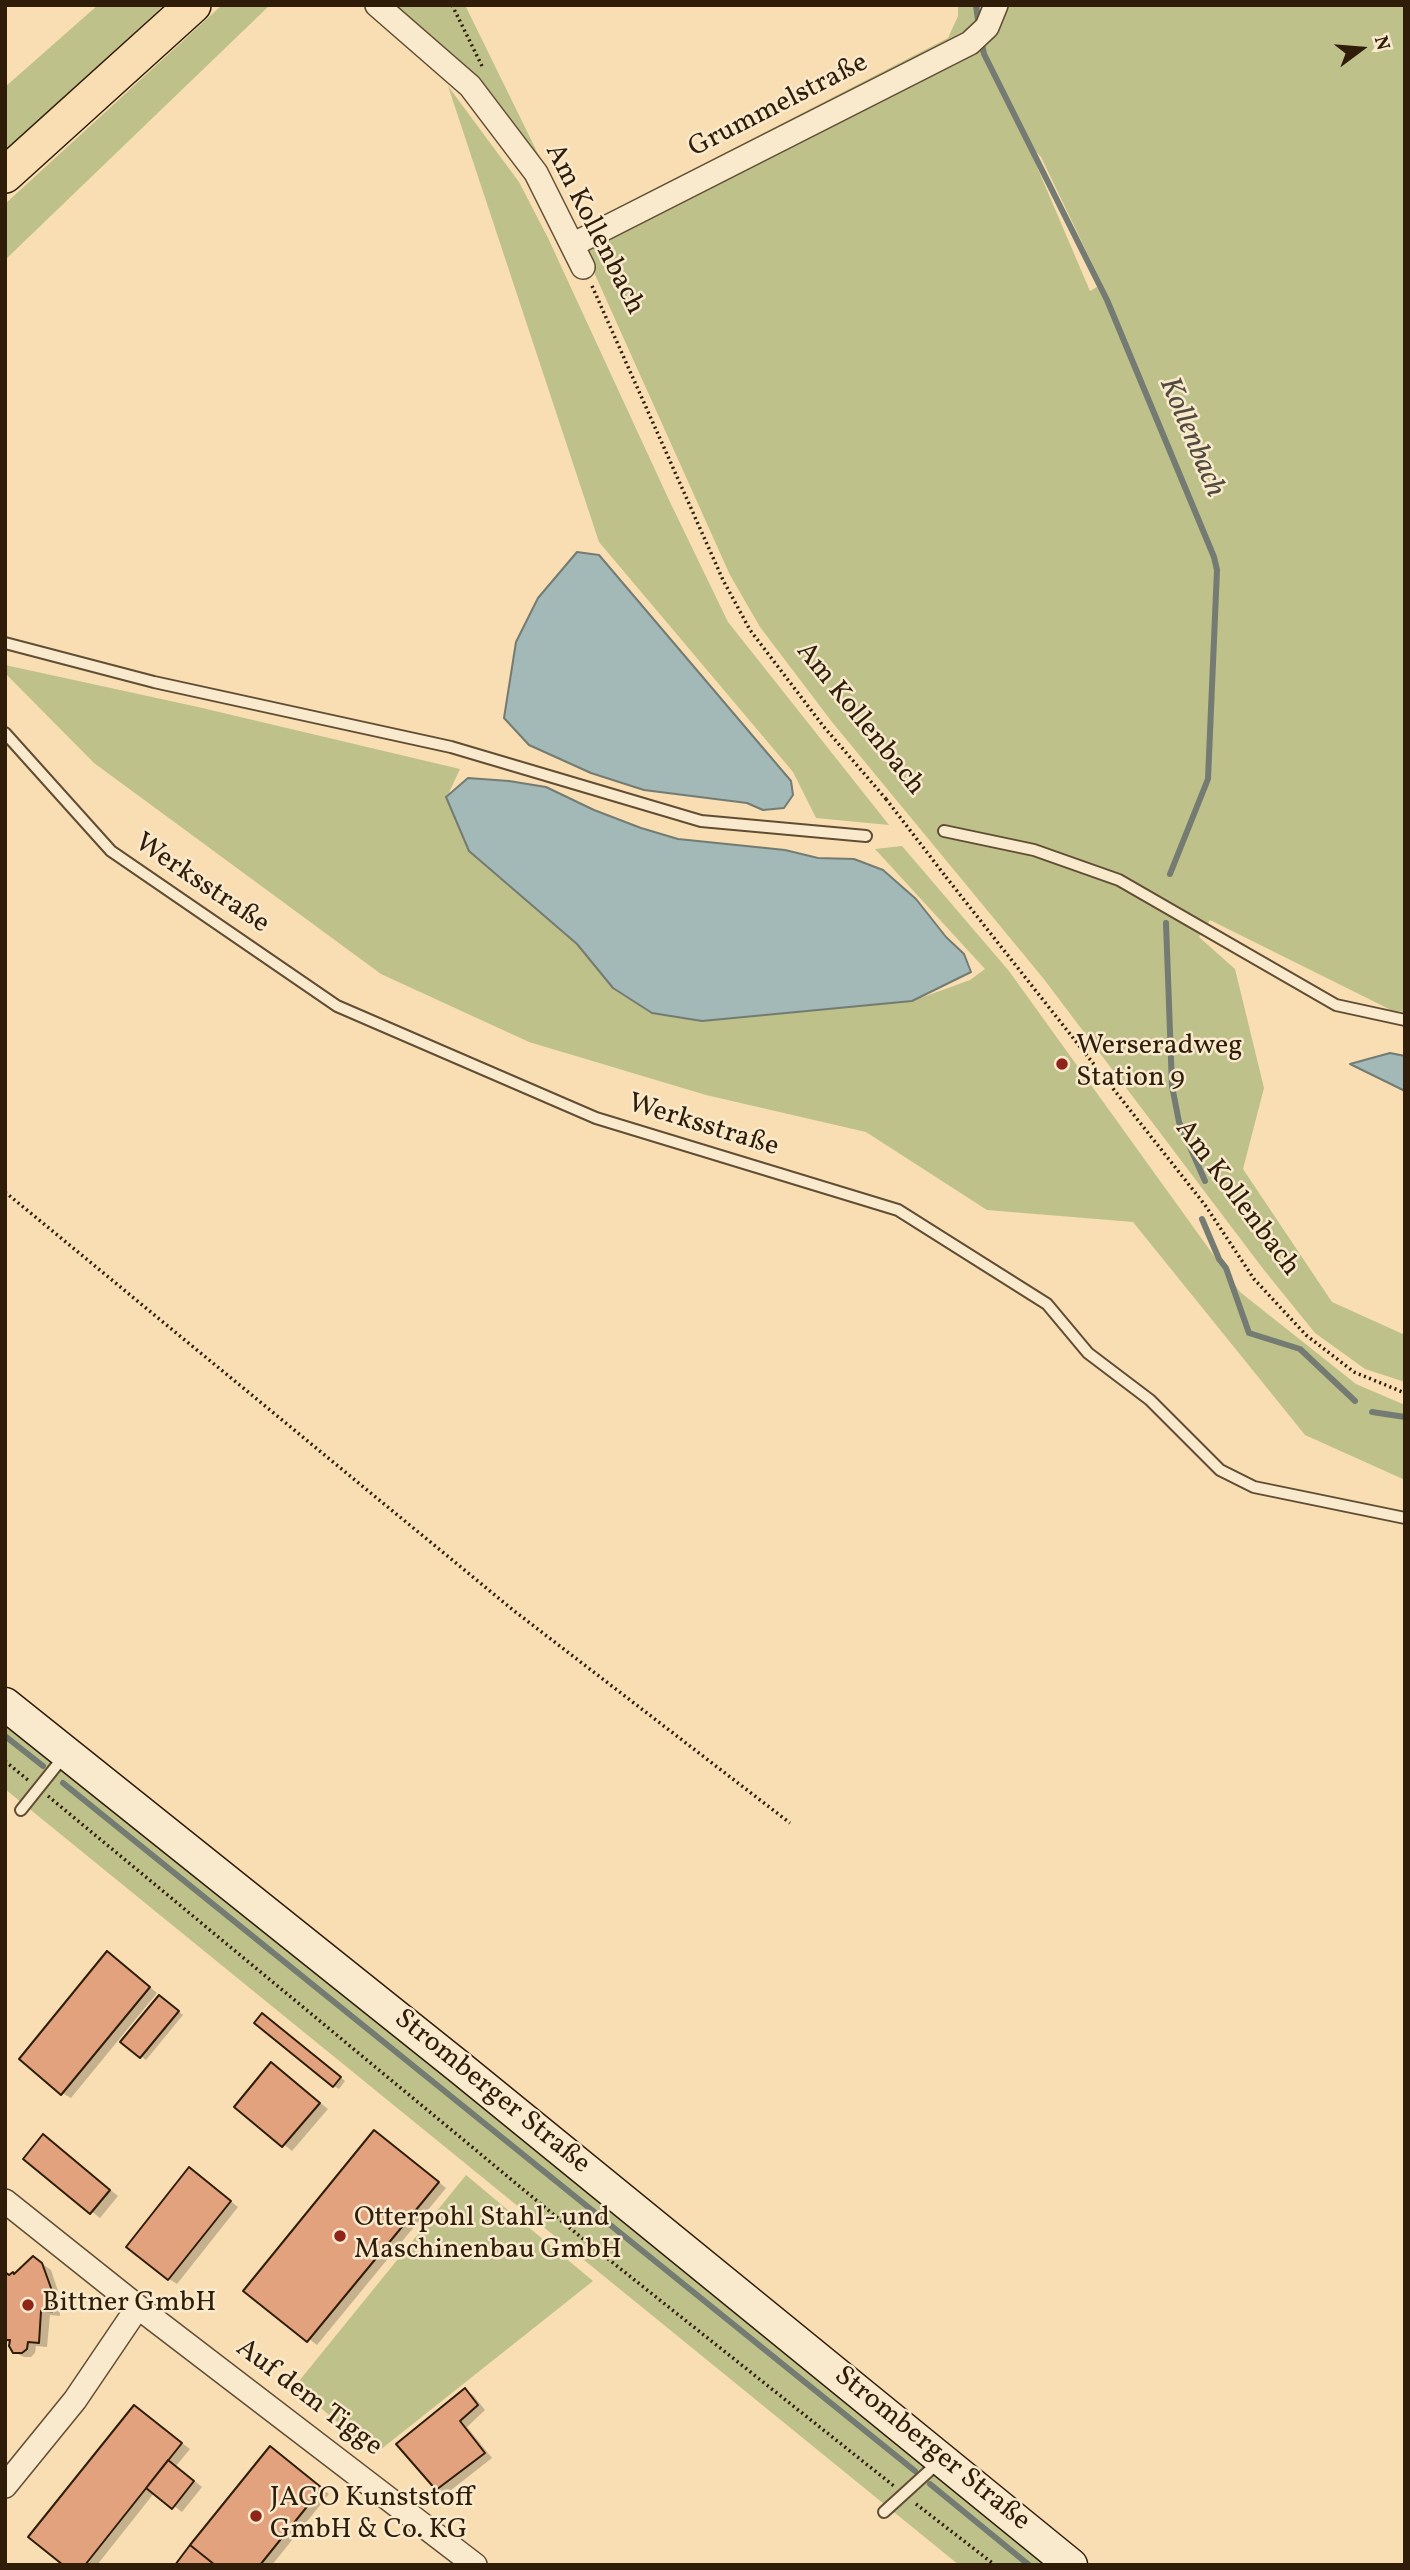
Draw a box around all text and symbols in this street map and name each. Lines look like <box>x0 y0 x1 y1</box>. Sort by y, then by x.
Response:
north arrow <box>1326 14 1396 84</box>
text: N <box>1367 33 1396 53</box>
street label: Grummelstraße <box>684 47 874 167</box>
street label: Am Kollenbach <box>536 139 650 321</box>
water label: Kollenbach <box>1149 373 1231 503</box>
street label: Am Kollenbach <box>787 637 931 803</box>
street label: Werksstraße <box>127 828 275 942</box>
place label: Werseradweg Station 9 <box>1076 1031 1243 1097</box>
marker: Werseradweg Station 9 <box>1054 1056 1070 1072</box>
street label: Werksstraße <box>624 1088 782 1166</box>
street label: Am Kollenbach <box>1166 1114 1306 1284</box>
street label: Stromberger Straße <box>386 2004 596 2182</box>
place label: Otterpohl Stahl- und Maschinenbau GmbH <box>354 2203 622 2269</box>
marker: Otterpohl Stahl- und Maschinenbau GmbH <box>332 2228 348 2244</box>
place label: Bittner GmbH <box>42 2288 216 2322</box>
marker: Bittner GmbH <box>20 2297 36 2313</box>
street label: Auf dem Tigge <box>228 2333 388 2465</box>
street label: Stromberger Straße <box>826 2361 1036 2539</box>
place label: JAGO Kunststoff GmbH & Co. KG <box>270 2483 473 2549</box>
marker: JAGO Kunststoff GmbH & Co. KG <box>248 2508 264 2524</box>

